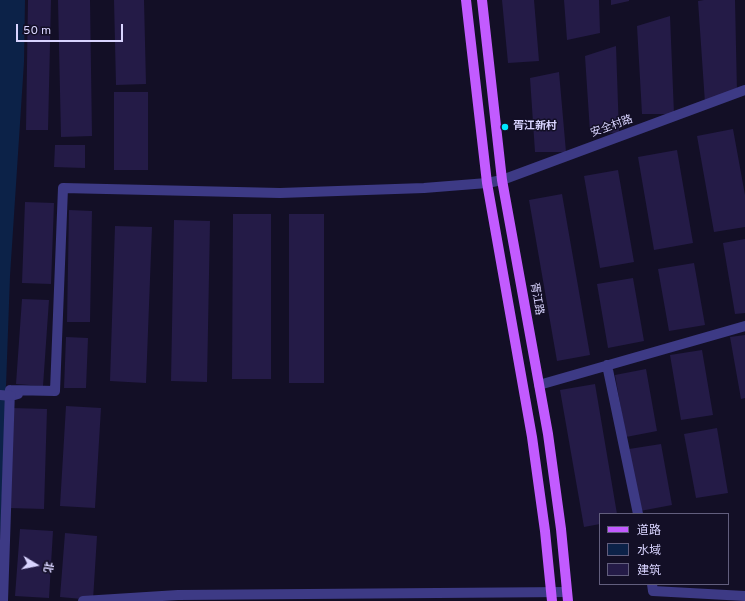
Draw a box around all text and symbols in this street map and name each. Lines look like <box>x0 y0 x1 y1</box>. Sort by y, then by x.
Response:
scale bar <box>18 16 125 42</box>
text: 50 m <box>23 23 51 39</box>
street label: 安全村路 <box>589 113 635 141</box>
place label: 胥江新村 <box>513 120 557 134</box>
marker: 胥江新村 <box>500 122 510 132</box>
street label: 胥江路 <box>527 282 545 316</box>
legend <box>599 513 729 585</box>
text: 道路 <box>637 523 661 539</box>
text: 水域 <box>637 543 661 559</box>
north arrow <box>16 545 56 585</box>
text: 北 <box>40 560 56 574</box>
text: 建筑 <box>637 563 661 579</box>

